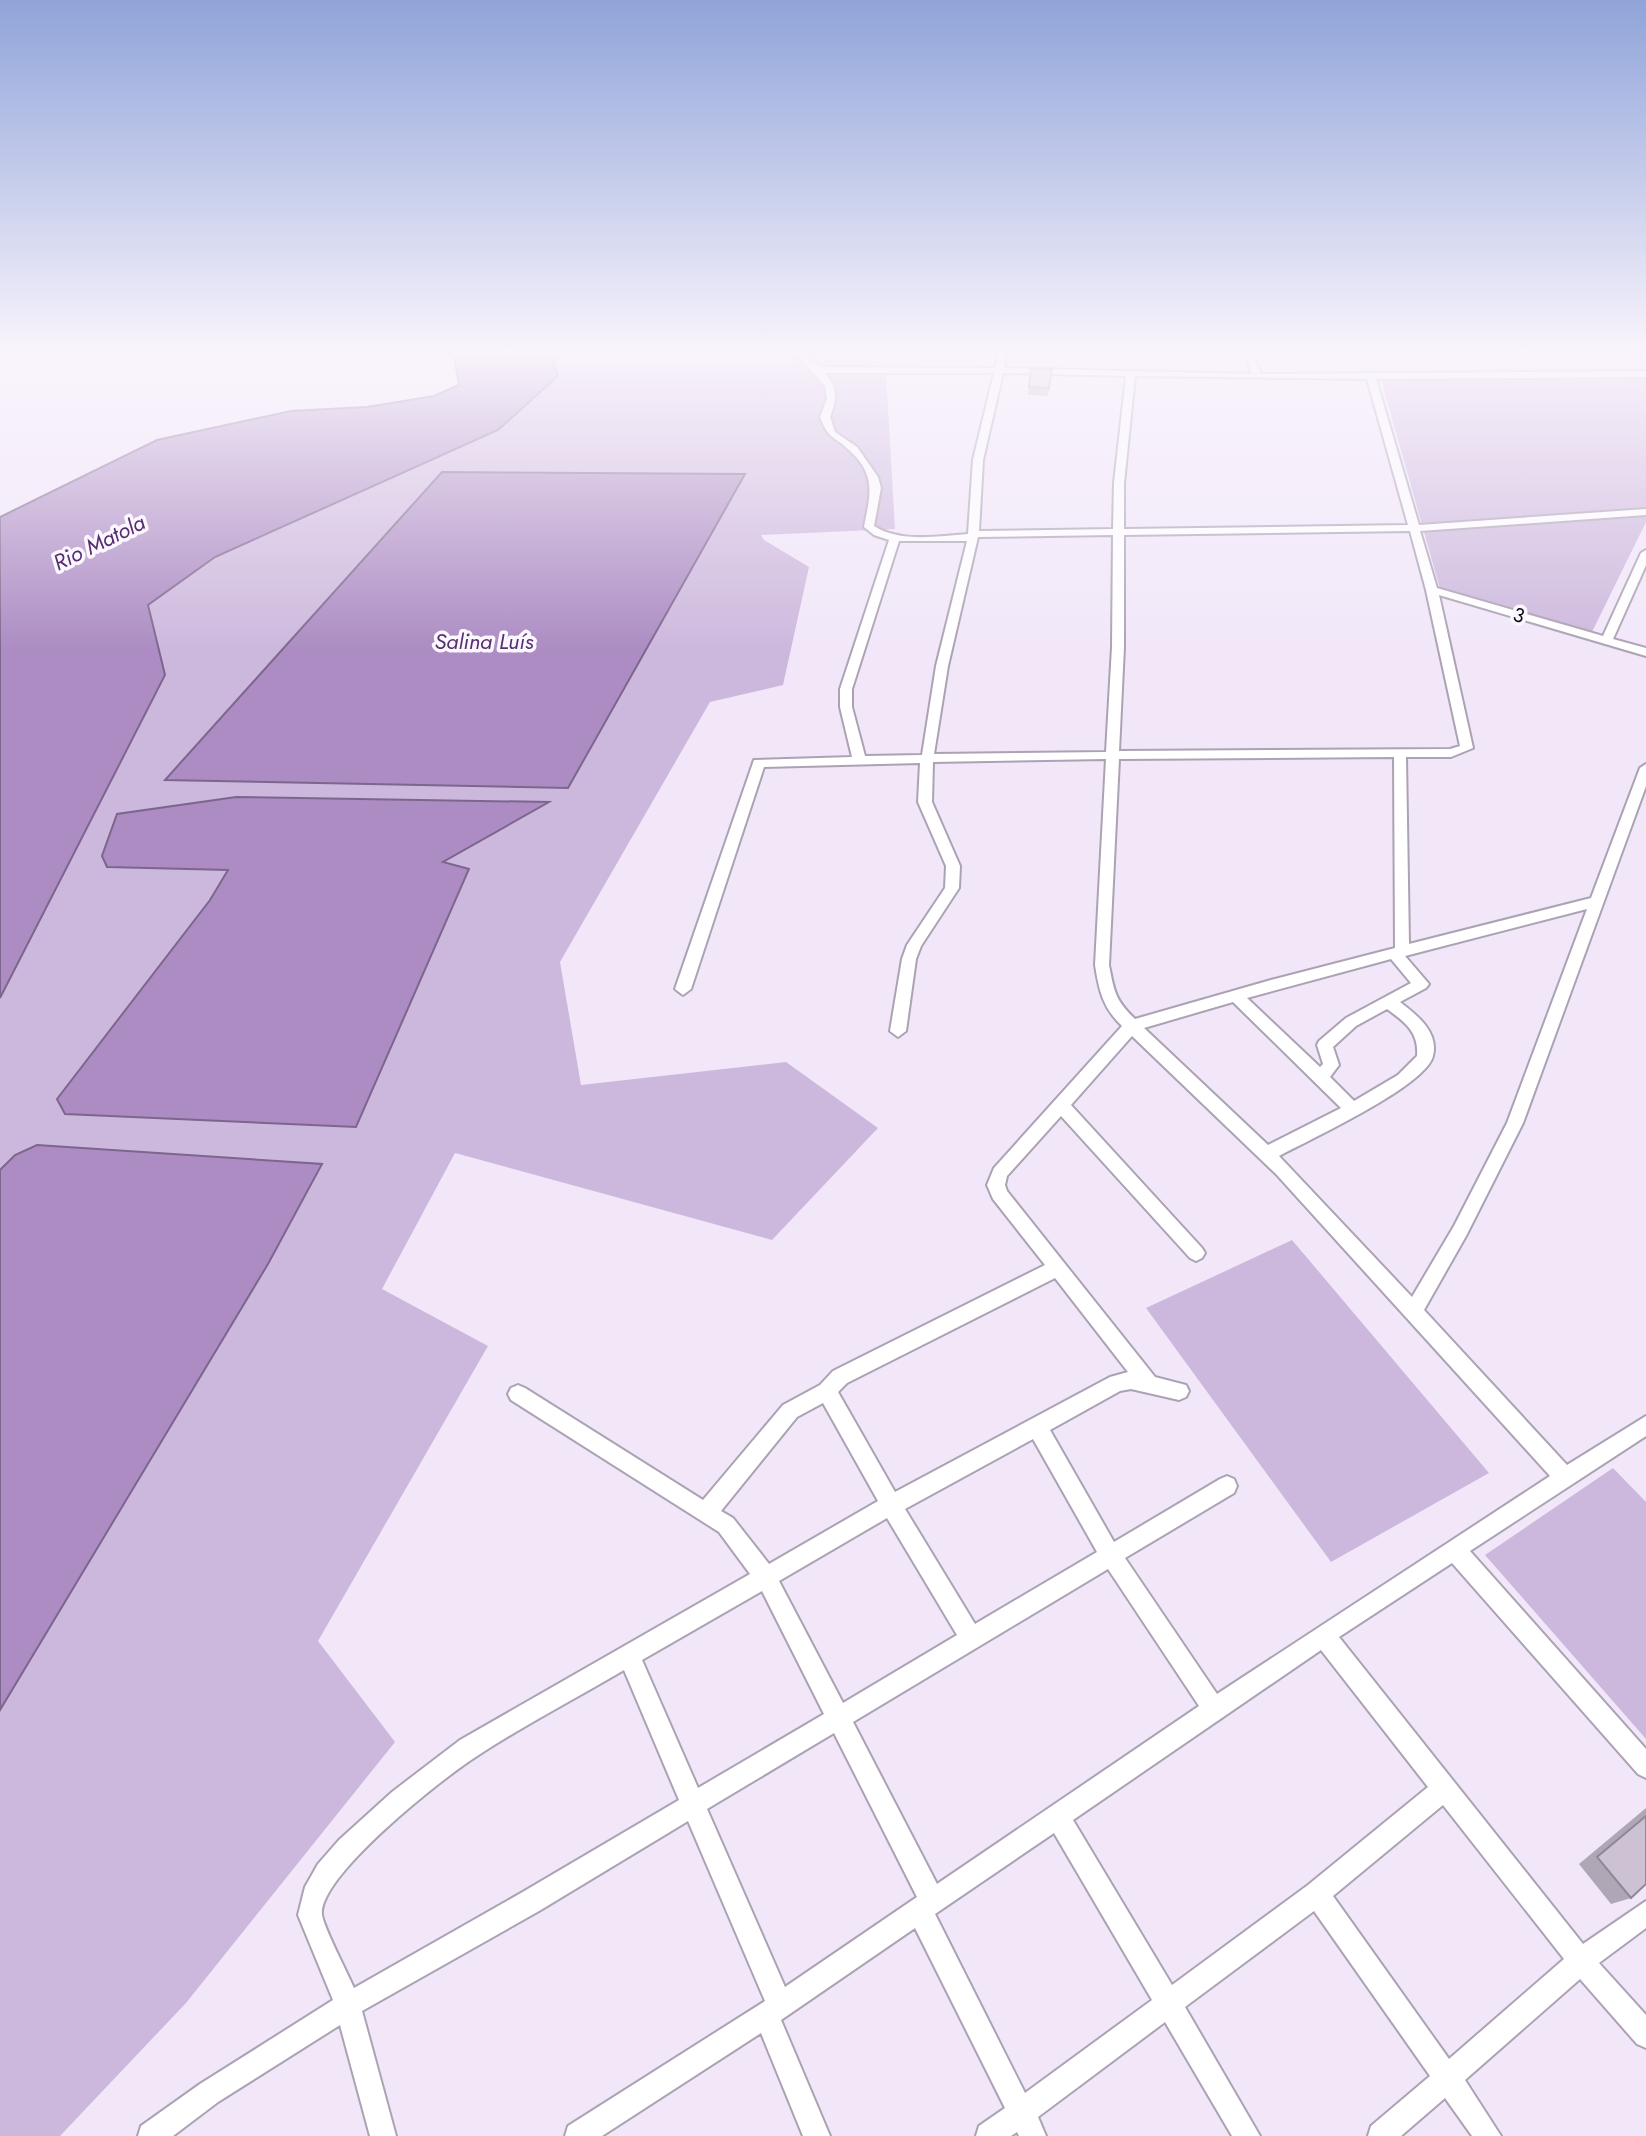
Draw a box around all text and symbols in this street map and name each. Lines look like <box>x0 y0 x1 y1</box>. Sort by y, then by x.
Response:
water label: Rio Matola <box>47 506 151 578</box>
street label: 3 <box>1510 600 1528 631</box>
water label: Salina Luís <box>435 625 534 657</box>

